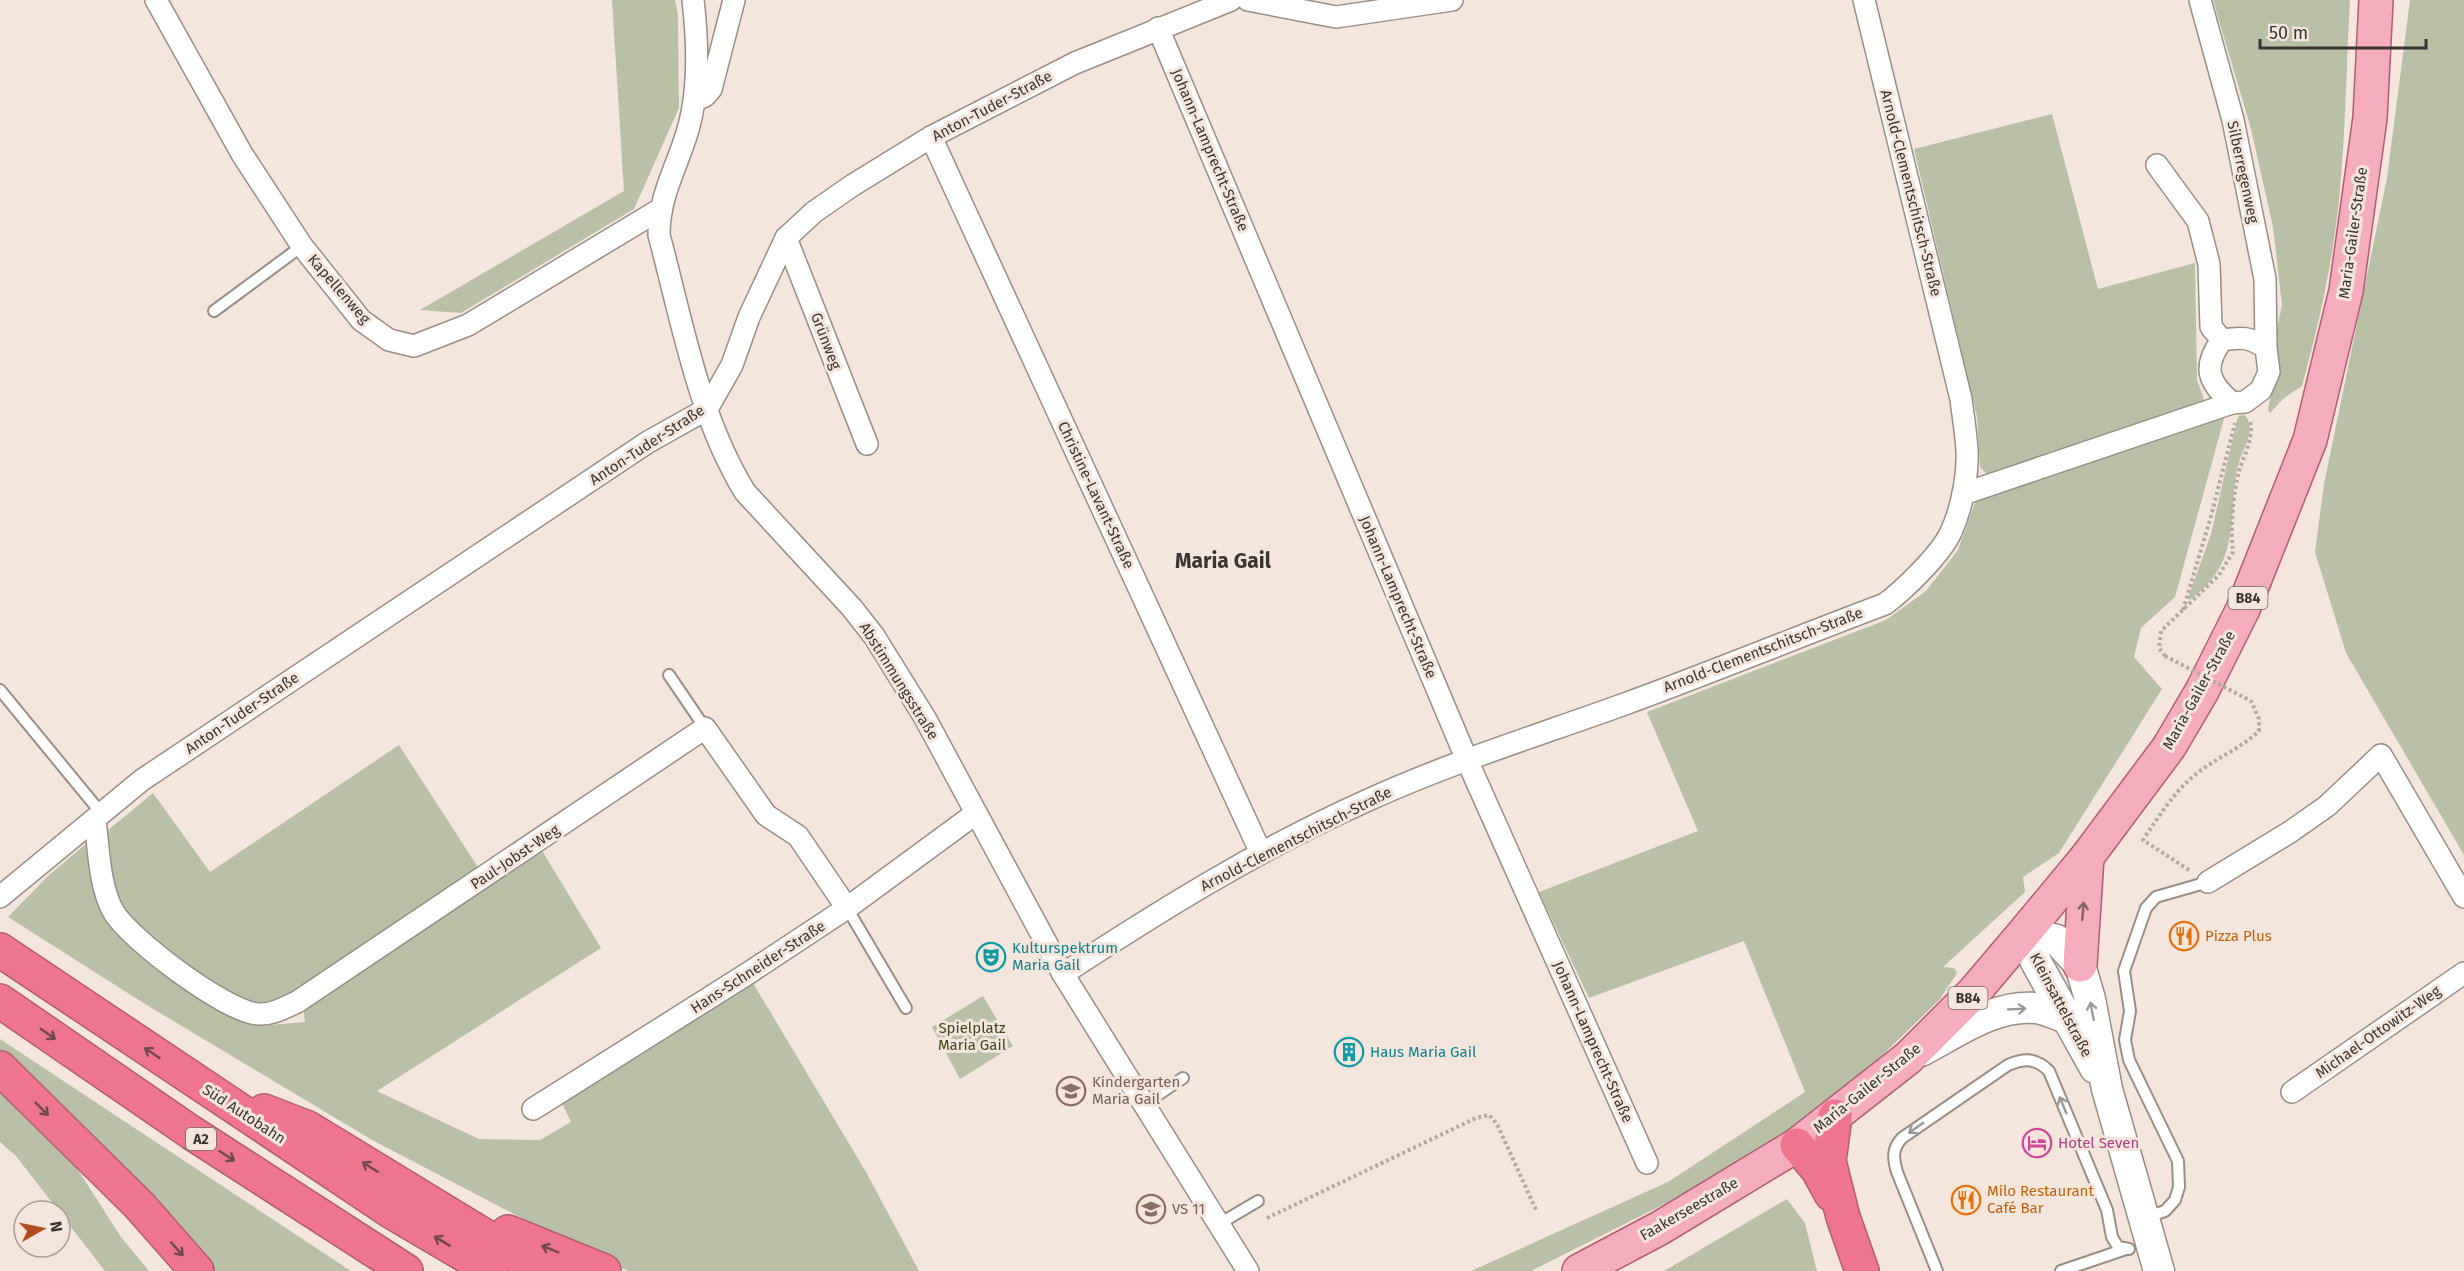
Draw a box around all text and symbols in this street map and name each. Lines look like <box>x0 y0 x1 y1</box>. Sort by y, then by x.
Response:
scale bar <box>2260 12 2426 50</box>
text: 50 m <box>2269 22 2308 44</box>
street label: Johann-Lamprecht-Straße <box>1168 66 1252 234</box>
street label: Anton-Tuder-Straße <box>929 67 1055 145</box>
street label: Arnold-Clementschitsch-Straße <box>1877 88 1945 298</box>
street label: Silberregenweg <box>2223 119 2263 225</box>
street label: Maria-Gailer-Straße <box>2335 166 2371 300</box>
street label: Kapellenweg <box>304 250 374 328</box>
street label: Grünweg <box>807 310 845 372</box>
street label: Anton-Tuder-Straße <box>586 401 708 489</box>
street label: Christine-Lavant-Straße <box>1054 419 1138 571</box>
street label: Johann-Lamprecht-Straße <box>1356 513 1440 681</box>
district label: Maria Gail <box>1175 548 1272 574</box>
road number: B84 <box>2228 587 2268 609</box>
street label: Arnold-Clementschitsch-Straße <box>1661 604 1865 696</box>
street label: Abstimmungsstraße <box>856 619 942 743</box>
street label: Maria-Gailer-Straße <box>2159 627 2239 753</box>
street label: Anton-Tuder-Straße <box>182 668 302 758</box>
street label: Arnold-Clementschitsch-Straße <box>1197 783 1395 895</box>
street label: Paul-Jobst-Weg <box>467 821 563 893</box>
one-way arrow <box>2078 902 2089 922</box>
street label: Hans-Schneider-Straße <box>687 917 829 1017</box>
restaurant icon: Pizza Plus <box>2168 920 2200 952</box>
place label: Pizza Plus <box>2205 927 2272 945</box>
place label: Kulturspektrum Maria Gail <box>1012 939 1118 974</box>
theatre icon: Kulturspektrum Maria Gail <box>975 941 1007 973</box>
street label: Kleinsattelstraße <box>2026 950 2096 1060</box>
street label: Johann-Lamprecht-Straße <box>1549 958 1637 1126</box>
street label: Michael-Ottowitz-Weg <box>2312 982 2444 1082</box>
road number: B84 <box>1948 987 1988 1009</box>
one-way arrow <box>2086 1001 2097 1021</box>
one-way arrow <box>2007 1003 2027 1014</box>
park label: Spielplatz Maria Gail <box>938 1019 1007 1054</box>
one-way arrow <box>40 1028 57 1041</box>
building icon: Haus Maria Gail <box>1333 1036 1365 1068</box>
street label: Maria-Gailer-Straße <box>1810 1039 1924 1137</box>
place label: Haus Maria Gail <box>1370 1043 1477 1061</box>
one-way arrow <box>145 1047 161 1059</box>
place label: Kindergarten Maria Gail <box>1092 1073 1180 1108</box>
school or university icon: Kindergarten Maria Gail <box>1055 1075 1087 1107</box>
street label: Süd Autobahn <box>199 1080 289 1148</box>
one-way arrow <box>2057 1097 2068 1115</box>
one-way arrow <box>34 1102 49 1116</box>
one-way arrow <box>1909 1122 1925 1134</box>
hotel icon: Hotel Seven <box>2021 1127 2053 1159</box>
road number: A2 <box>186 1128 216 1150</box>
place label: Hotel Seven <box>2058 1134 2139 1152</box>
one-way arrow <box>218 1150 234 1162</box>
one-way arrow <box>362 1160 379 1172</box>
street label: Faakerseestraße <box>1637 1174 1741 1244</box>
place label: Milo Restaurant Café Bar <box>1987 1182 2094 1217</box>
restaurant icon: Milo Restaurant Café Bar <box>1950 1184 1982 1216</box>
school or university icon: VS 11 <box>1135 1193 1167 1225</box>
north arrow <box>12 1199 72 1259</box>
place label: VS 11 <box>1172 1200 1205 1218</box>
text: N <box>46 1220 67 1233</box>
one-way arrow <box>434 1235 451 1247</box>
one-way arrow <box>171 1241 184 1257</box>
one-way arrow <box>541 1243 560 1254</box>

